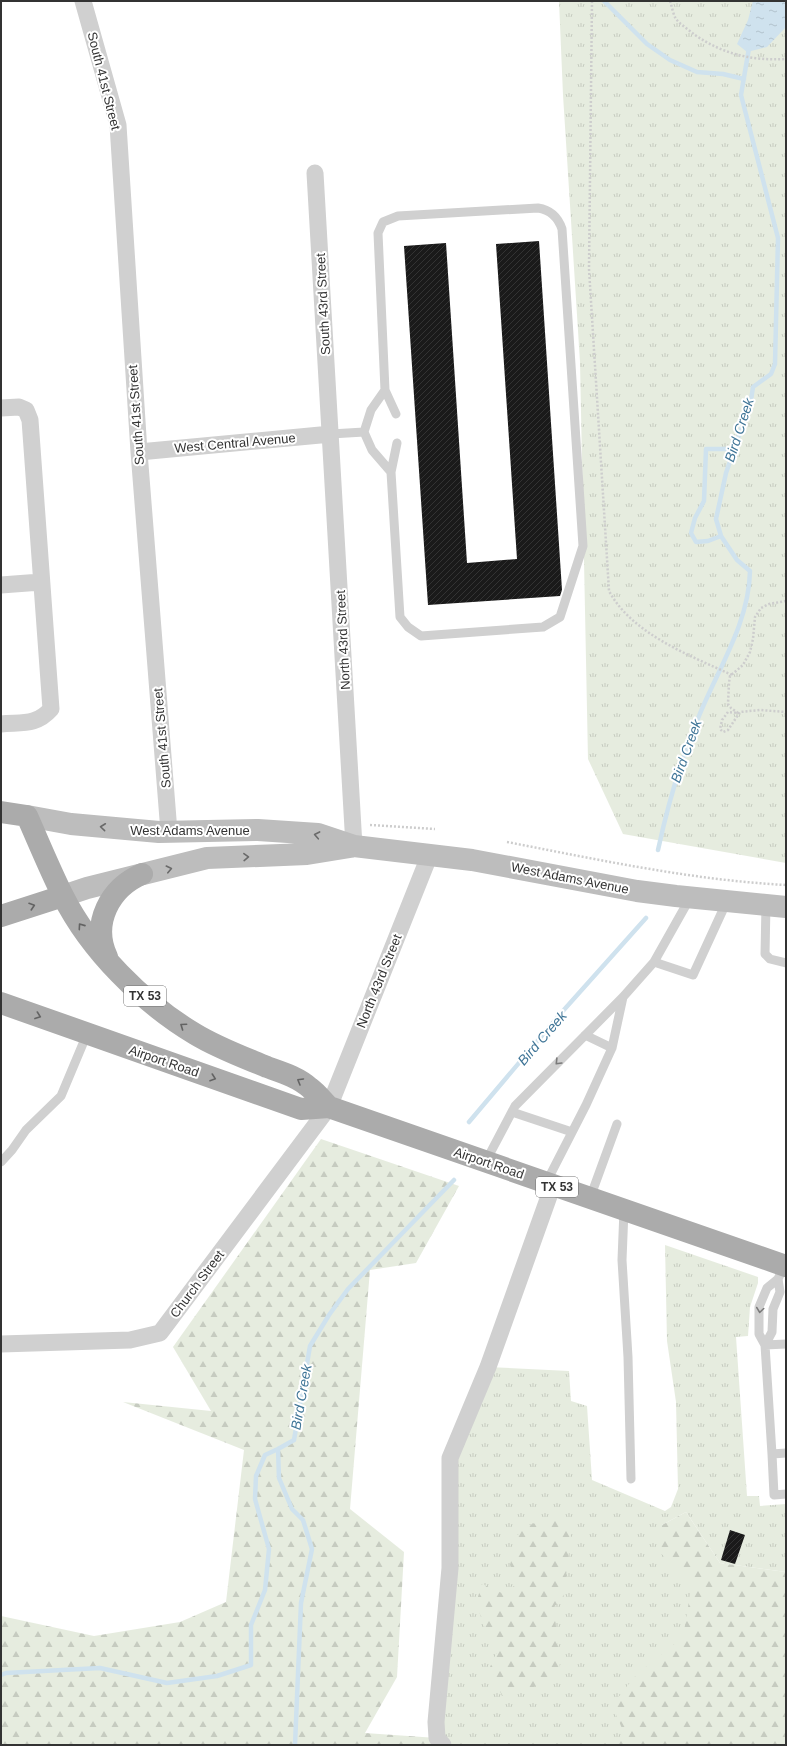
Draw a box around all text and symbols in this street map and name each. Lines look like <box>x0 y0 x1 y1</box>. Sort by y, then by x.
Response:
street label: South 41st Street <box>85 30 124 132</box>
street label: South 43rd Street <box>313 252 333 355</box>
street label: South 41st Street <box>125 364 147 466</box>
water label: Bird Creek <box>721 395 757 464</box>
street label: West Central Avenue <box>174 430 296 456</box>
street label: North 43rd Street <box>333 589 353 690</box>
street label: South 41st Street <box>150 687 174 789</box>
water label: Bird Creek <box>667 716 705 785</box>
one-way arrow <box>100 823 107 832</box>
street label: West Adams Avenue <box>130 823 250 838</box>
one-way arrow <box>314 831 320 840</box>
one-way arrow <box>243 852 249 861</box>
street label: West Adams Avenue <box>510 859 630 897</box>
one-way arrow <box>165 865 172 873</box>
one-way arrow <box>28 903 35 911</box>
one-way arrow <box>79 923 86 930</box>
street label: North 43rd Street <box>353 932 405 1030</box>
road number: TX 53 <box>124 986 166 1006</box>
water label: Bird Creek <box>514 1007 570 1068</box>
one-way arrow <box>34 1012 41 1020</box>
one-way arrow <box>180 1023 187 1031</box>
street label: Airport Road <box>127 1042 201 1080</box>
one-way arrow <box>555 1057 563 1065</box>
one-way arrow <box>210 1074 217 1082</box>
one-way arrow <box>297 1079 304 1086</box>
street label: Airport Road <box>452 1144 526 1182</box>
road number: TX 53 <box>536 1177 578 1197</box>
street label: Church Street <box>167 1247 227 1321</box>
one-way arrow <box>755 1307 764 1313</box>
water label: Bird Creek <box>287 1362 315 1431</box>

